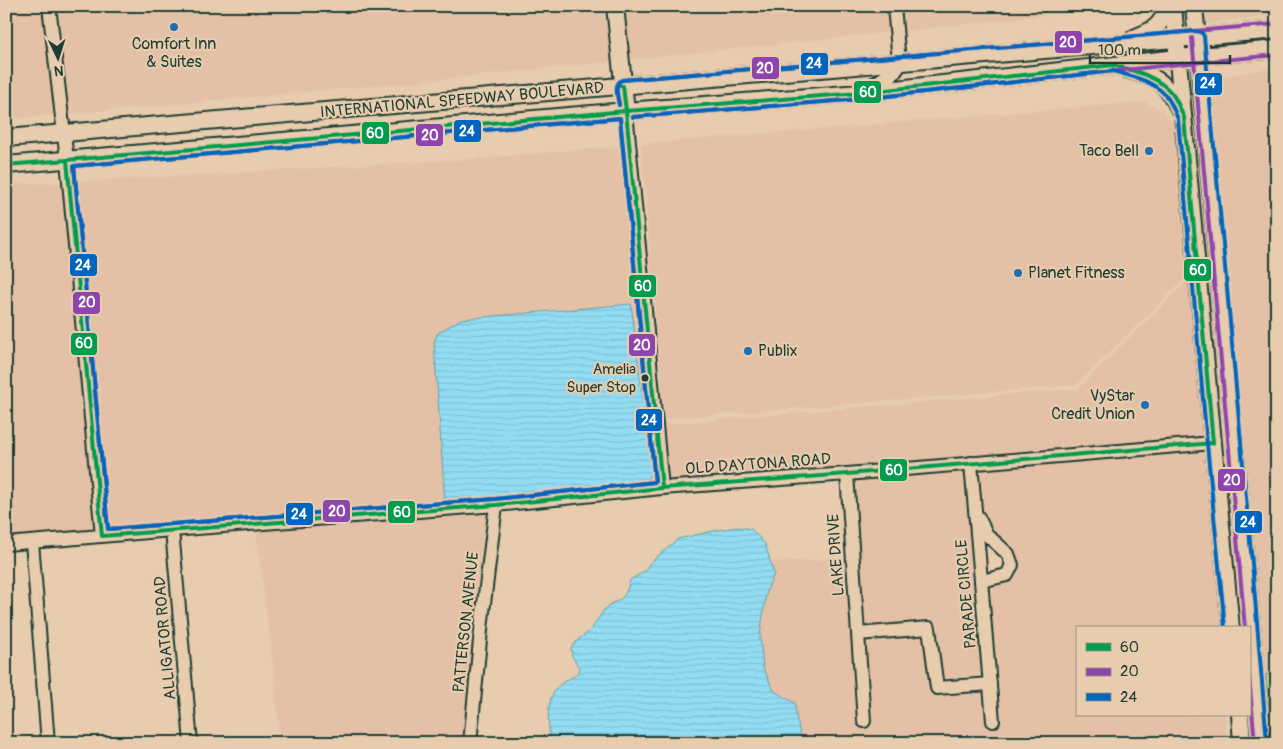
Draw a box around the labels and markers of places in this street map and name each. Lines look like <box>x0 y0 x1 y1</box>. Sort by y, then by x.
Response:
marker: Comfort Inn & Suites <box>168 21 180 33</box>
place label: Comfort Inn & Suites <box>132 34 216 72</box>
place label: Taco Bell <box>1079 141 1139 161</box>
marker: Taco Bell <box>1143 145 1155 157</box>
place label: Planet Fitness <box>1028 263 1125 283</box>
marker: Planet Fitness <box>1012 267 1024 279</box>
place label: Publix <box>758 341 797 361</box>
marker: Publix <box>742 345 754 357</box>
place label: Amelia Super Stop <box>567 360 636 397</box>
marker: Amelia Super Stop <box>640 373 650 383</box>
place label: VyStar Credit Union <box>1051 386 1135 424</box>
marker: VyStar Credit Union <box>1139 399 1151 411</box>

